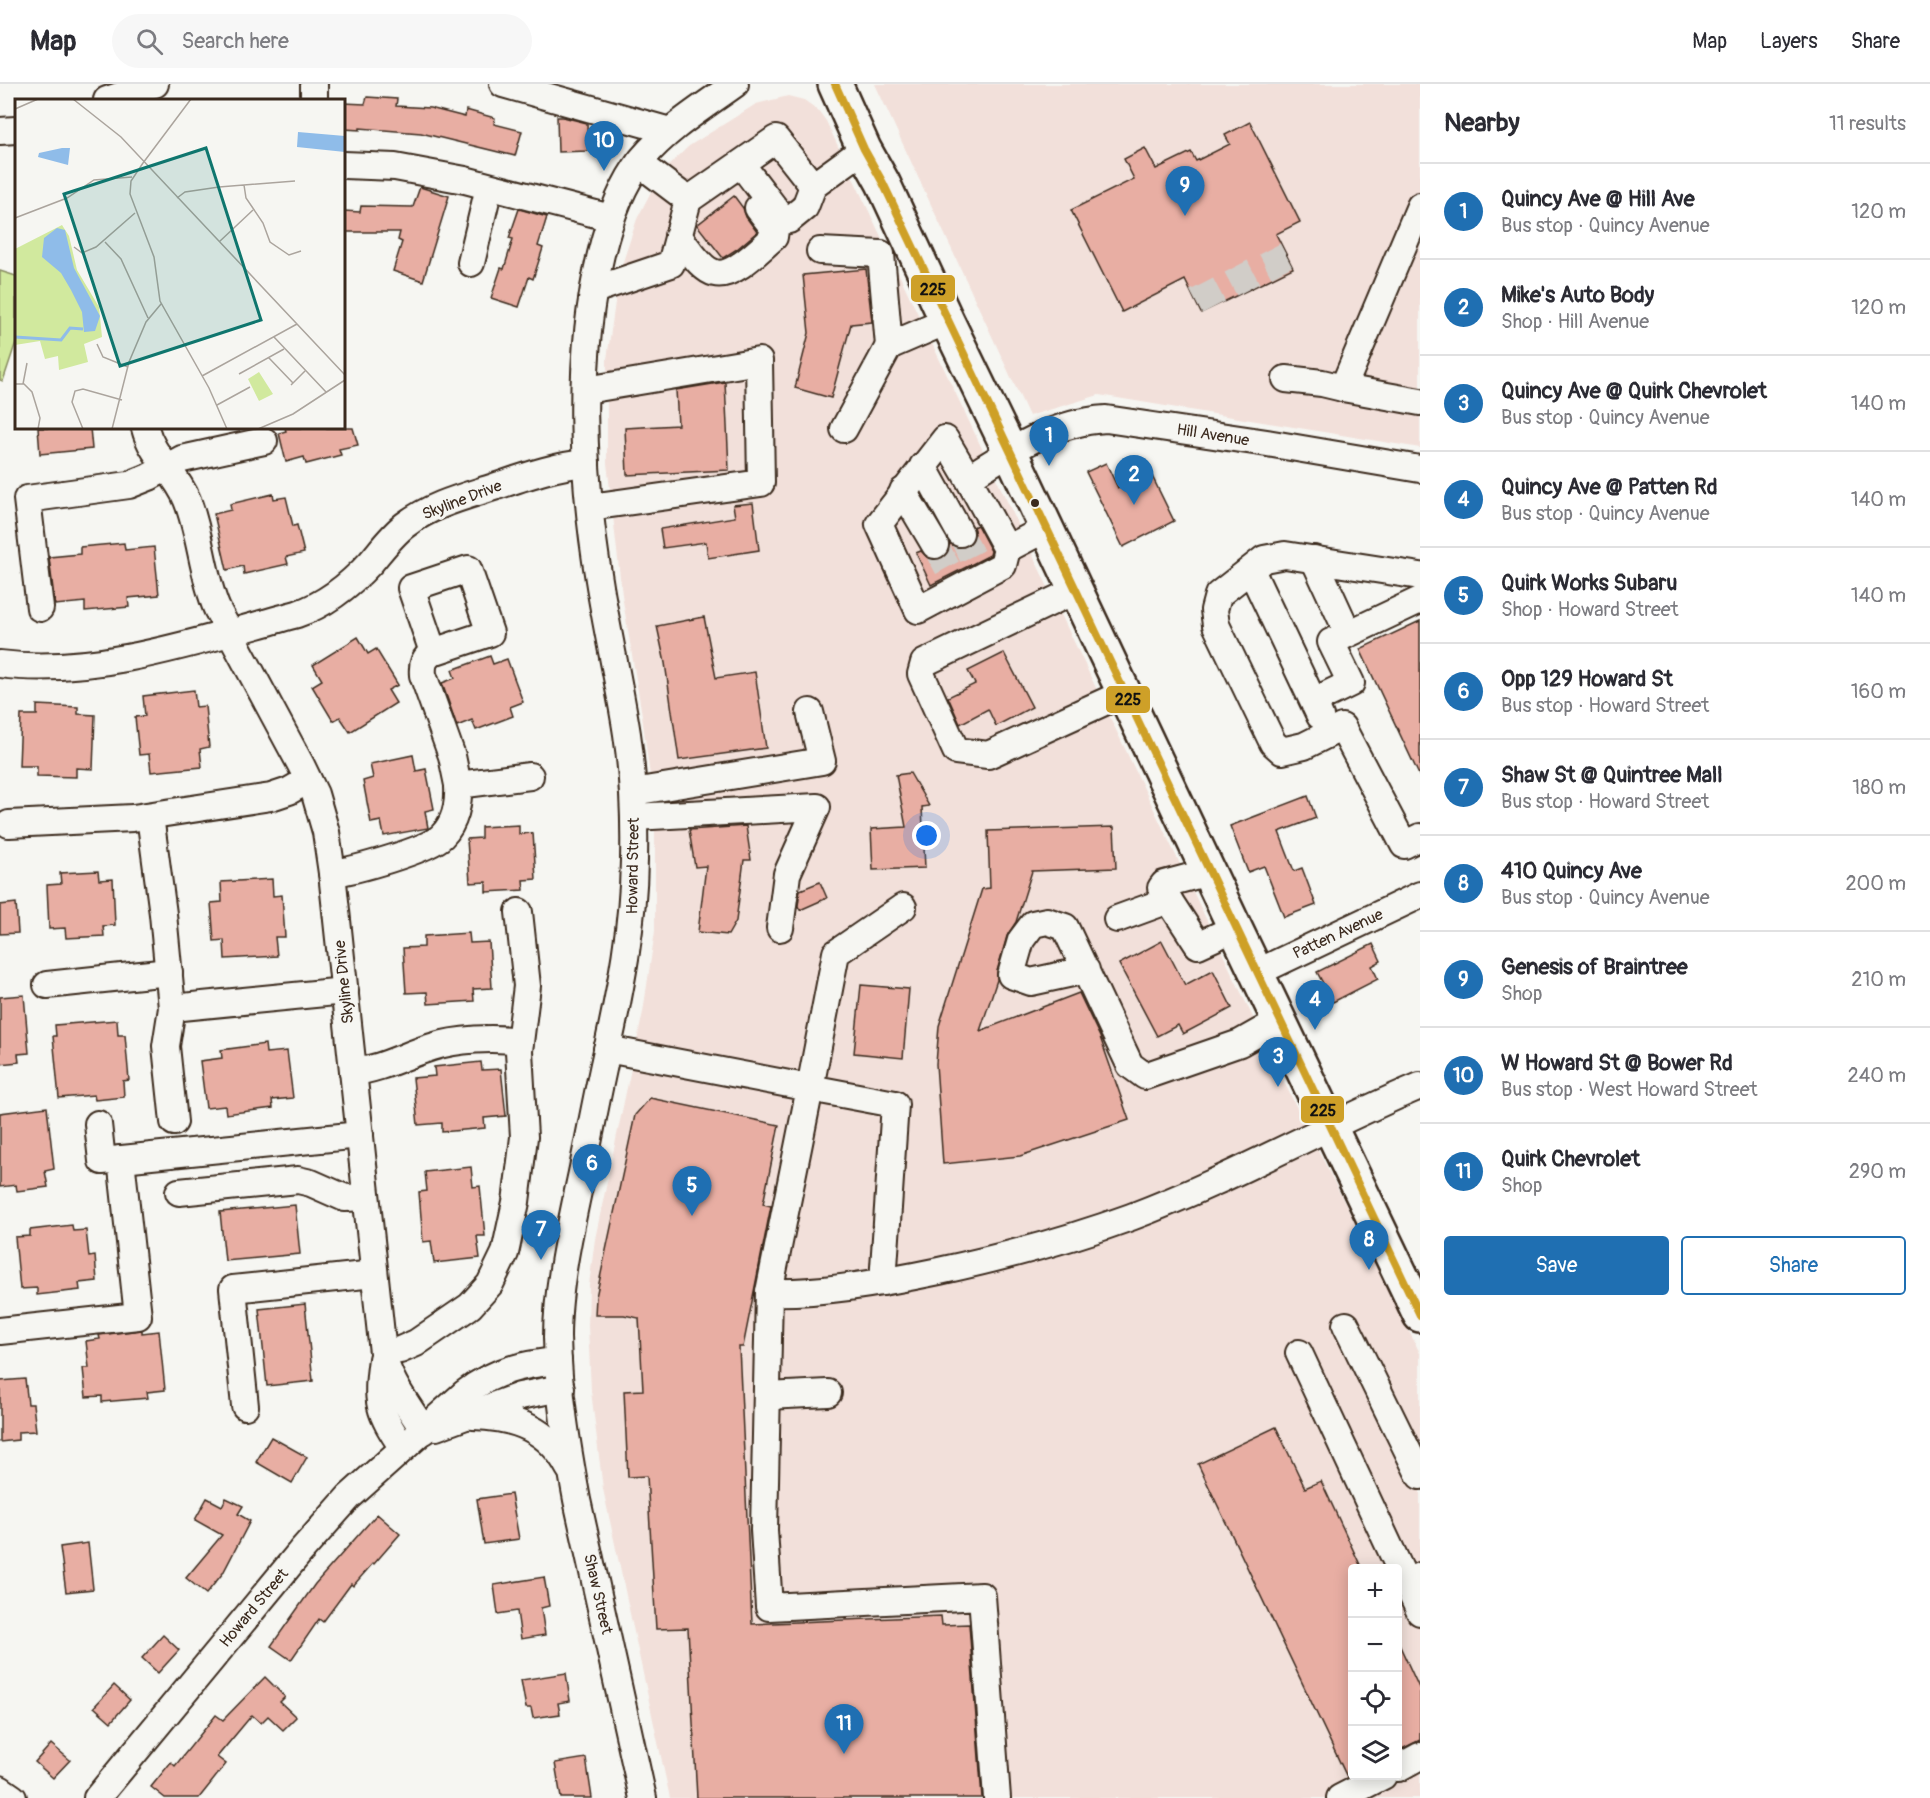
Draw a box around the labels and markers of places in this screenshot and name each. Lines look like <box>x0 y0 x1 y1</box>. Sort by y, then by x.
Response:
pin: 10 <box>584 122 624 171</box>
pin: 9 <box>1166 166 1204 216</box>
pin: 1 <box>1030 416 1068 466</box>
pin: 2 <box>1114 456 1154 505</box>
unlabelled marker <box>1029 497 1041 509</box>
pin: 4 <box>1296 980 1334 1030</box>
pin: 3 <box>1258 1038 1298 1087</box>
pin: 6 <box>572 1144 612 1194</box>
pin: 5 <box>672 1166 712 1216</box>
pin: 7 <box>522 1210 560 1260</box>
pin: 8 <box>1350 1220 1388 1270</box>
pin: 11 <box>824 1704 864 1754</box>

